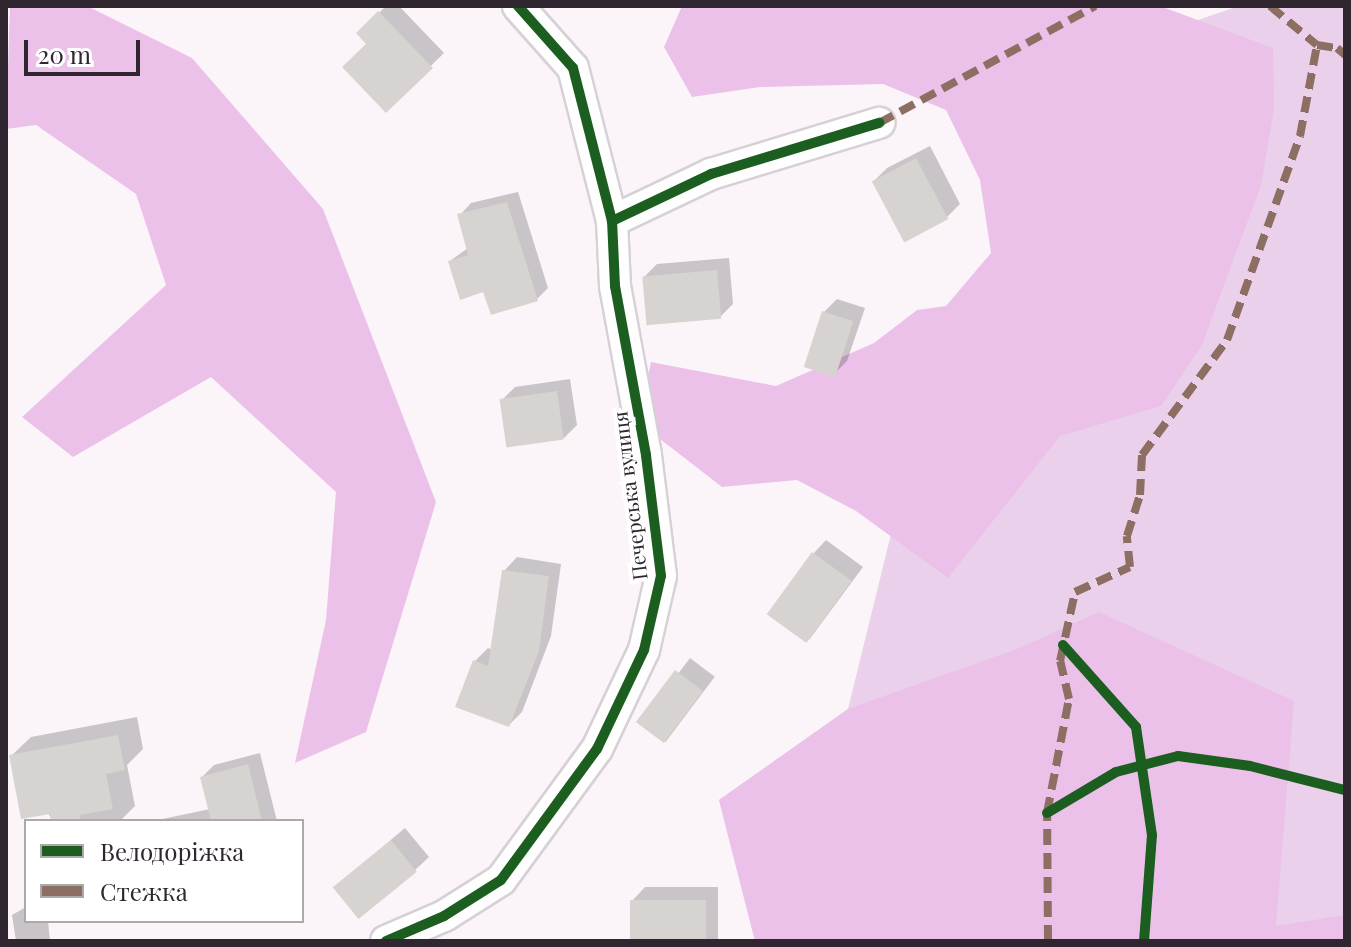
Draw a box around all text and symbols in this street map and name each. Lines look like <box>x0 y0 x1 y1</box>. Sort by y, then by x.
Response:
scale bar <box>28 24 144 74</box>
text: 20 m <box>38 38 91 70</box>
street label: Печерська вулиця <box>607 410 651 582</box>
legend <box>24 819 304 923</box>
text: Велодоріжка <box>100 835 244 867</box>
text: Стежка <box>100 875 188 907</box>

